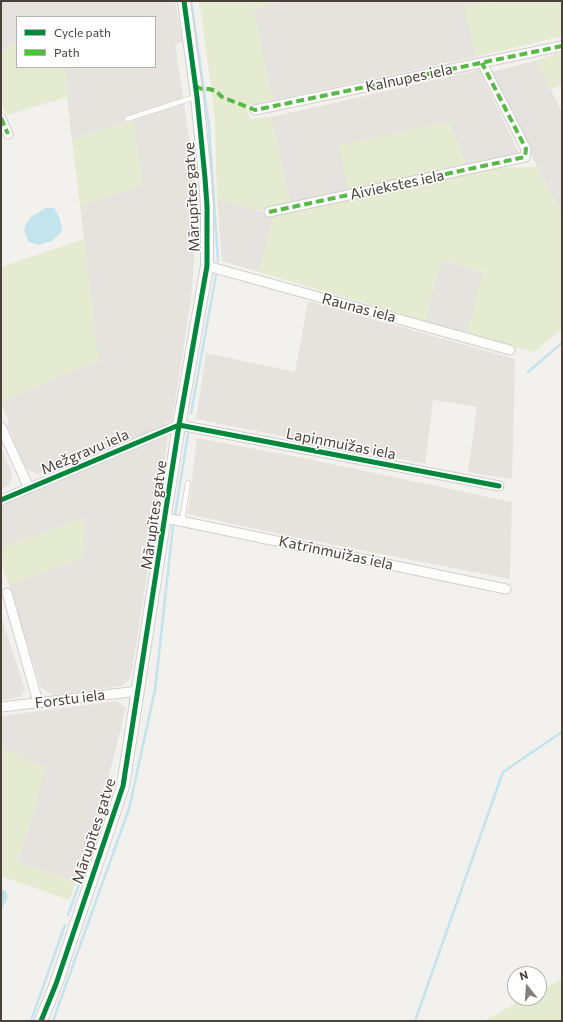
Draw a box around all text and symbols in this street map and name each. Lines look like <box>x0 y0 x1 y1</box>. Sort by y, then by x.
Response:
legend <box>16 16 156 68</box>
text: Cycle path <box>54 25 111 39</box>
text: Path <box>54 45 80 59</box>
street label: Kalnupes iela <box>364 60 454 96</box>
street label: Mārupītes gatve <box>180 142 204 252</box>
street label: Aiviekstes iela <box>348 166 446 204</box>
street label: Raunas iela <box>320 289 398 327</box>
street label: Mežgravu iela <box>38 425 132 479</box>
street label: Lapiņmuižas iela <box>285 425 397 463</box>
street label: Mārupītes gatve <box>137 459 171 571</box>
street label: Katrīnmuižas iela <box>277 532 395 574</box>
street label: Forstu iela <box>34 686 106 712</box>
street label: Mārupītes gatve <box>68 776 120 886</box>
north arrow <box>507 966 547 1006</box>
text: N <box>518 968 529 982</box>

